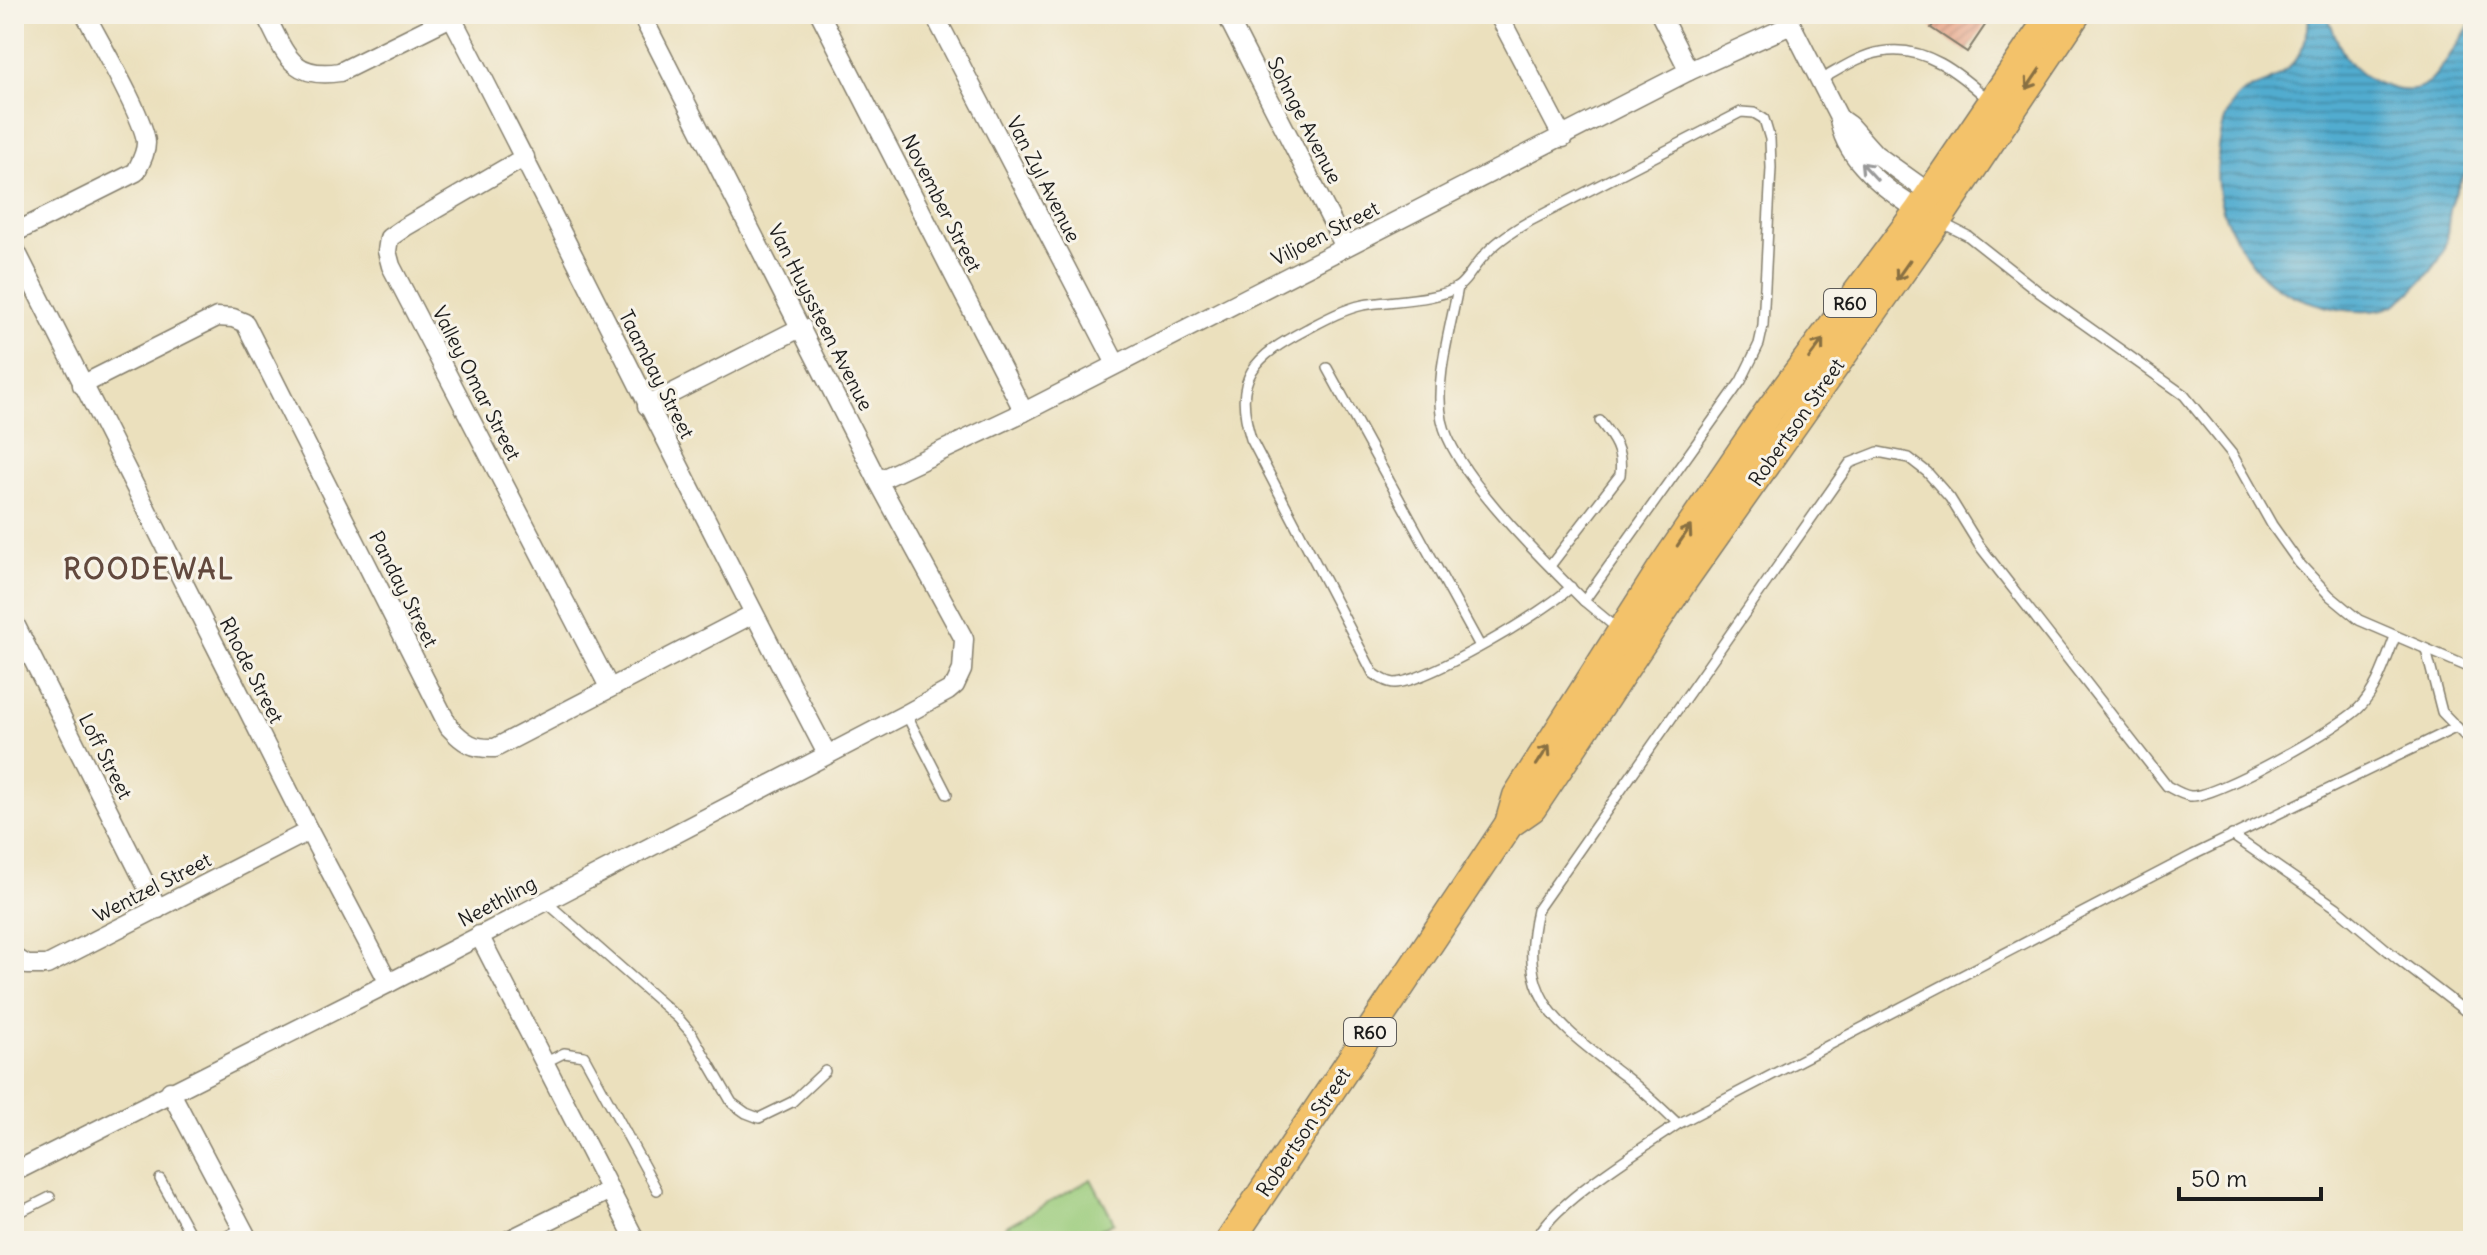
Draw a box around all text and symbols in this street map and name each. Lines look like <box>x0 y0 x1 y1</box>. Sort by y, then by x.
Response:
street label: Sohnge Avenue <box>1262 52 1348 188</box>
one-way arrow <box>2024 67 2041 89</box>
street label: Van Zyl Avenue <box>1002 112 1086 246</box>
street label: November Street <box>897 130 988 276</box>
one-way arrow <box>1861 162 1879 182</box>
street label: Viljoen Street <box>1267 195 1383 271</box>
street label: Van Huyssteen Avenue <box>763 219 879 415</box>
one-way arrow <box>1895 259 1911 281</box>
road number: R60 <box>1824 289 1876 317</box>
street label: Valley Omar Street <box>427 302 527 465</box>
street label: Taambay Street <box>614 305 700 443</box>
one-way arrow <box>1807 339 1824 360</box>
street label: Robertson Street <box>1743 353 1850 491</box>
one-way arrow <box>1676 525 1692 548</box>
street label: Panday Street <box>364 527 444 652</box>
district label: ROODEWAL <box>63 551 235 587</box>
street label: Rhode Street <box>215 613 290 728</box>
street label: Loff Street <box>74 709 138 803</box>
one-way arrow <box>1535 744 1552 766</box>
street label: Wentzel Street <box>89 846 215 927</box>
street label: Neethling <box>454 870 540 932</box>
road number: R60 <box>1344 1018 1396 1046</box>
street label: Robertson Street <box>1251 1062 1356 1201</box>
scale bar <box>2179 1151 2321 1201</box>
text: 50 m <box>2191 1163 2247 1193</box>

